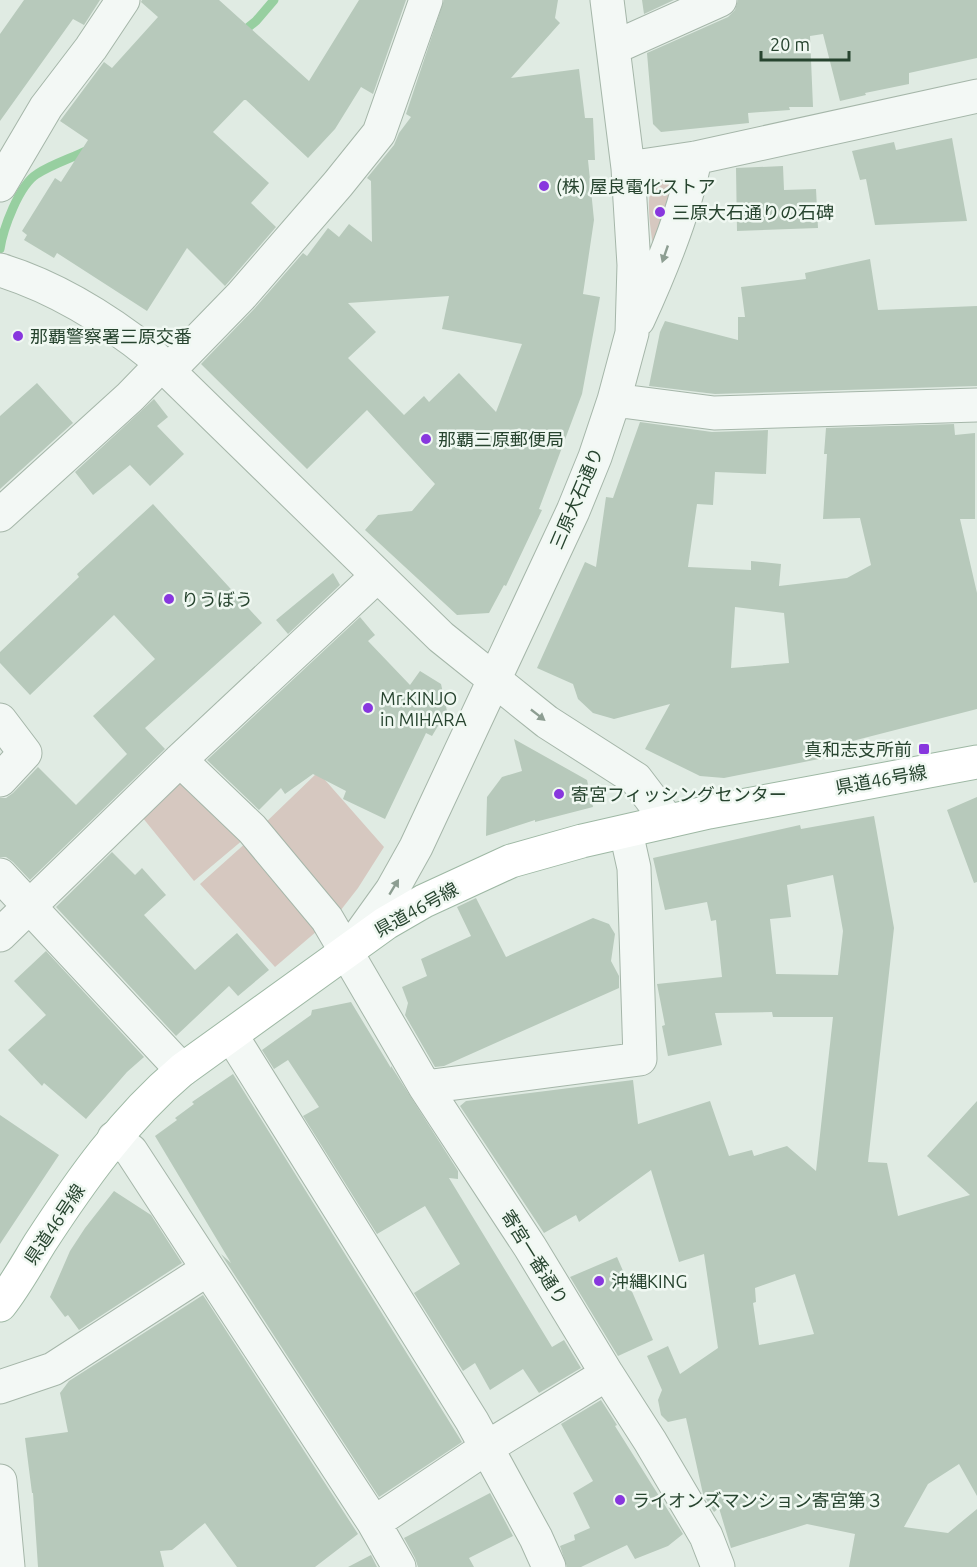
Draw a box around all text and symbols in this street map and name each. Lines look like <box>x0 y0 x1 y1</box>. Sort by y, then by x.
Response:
scale bar <box>761 24 850 62</box>
text: 20 m <box>770 34 810 54</box>
place label: (株) 屋良電化ストア <box>556 176 715 197</box>
marker: (株) 屋良電化ストア <box>537 179 551 193</box>
place label: 三原大石通りの石碑 <box>672 202 834 222</box>
marker: 三原大石通りの石碑 <box>653 205 667 219</box>
one-way arrow <box>660 245 670 263</box>
place label: 那覇警察署三原交番 <box>30 326 192 346</box>
marker: 那覇警察署三原交番 <box>11 329 25 343</box>
place label: 那覇三原郵便局 <box>438 429 564 449</box>
marker: 那覇三原郵便局 <box>419 432 433 446</box>
street label: 三原大石通り <box>546 444 606 552</box>
place label: りうぼう <box>181 589 253 609</box>
marker: りうぼう <box>162 592 176 606</box>
place label: Mr.KINJO in MIHARA <box>380 688 467 729</box>
marker: Mr.KINJO in MIHARA <box>361 701 375 715</box>
one-way arrow <box>531 709 546 721</box>
place label: 真和志支所前 <box>804 739 912 759</box>
marker: 真和志支所前 <box>917 742 931 756</box>
street label: 県道46号線 <box>834 761 928 797</box>
place label: 寄宮フィッシングセンター <box>571 784 787 804</box>
marker: 寄宮フィッシングセンター <box>552 787 566 801</box>
street label: 県道46号線 <box>371 878 461 940</box>
one-way arrow <box>388 879 399 895</box>
street label: 県道46号線 <box>20 1180 88 1268</box>
street label: 寄宮一番通り <box>498 1206 572 1308</box>
place label: 沖縄KING <box>611 1271 687 1291</box>
marker: 沖縄KING <box>592 1274 606 1288</box>
place label: ライオンズマンション寄宮第３ <box>632 1490 884 1510</box>
marker: ライオンズマンション寄宮第３ <box>613 1493 627 1507</box>

